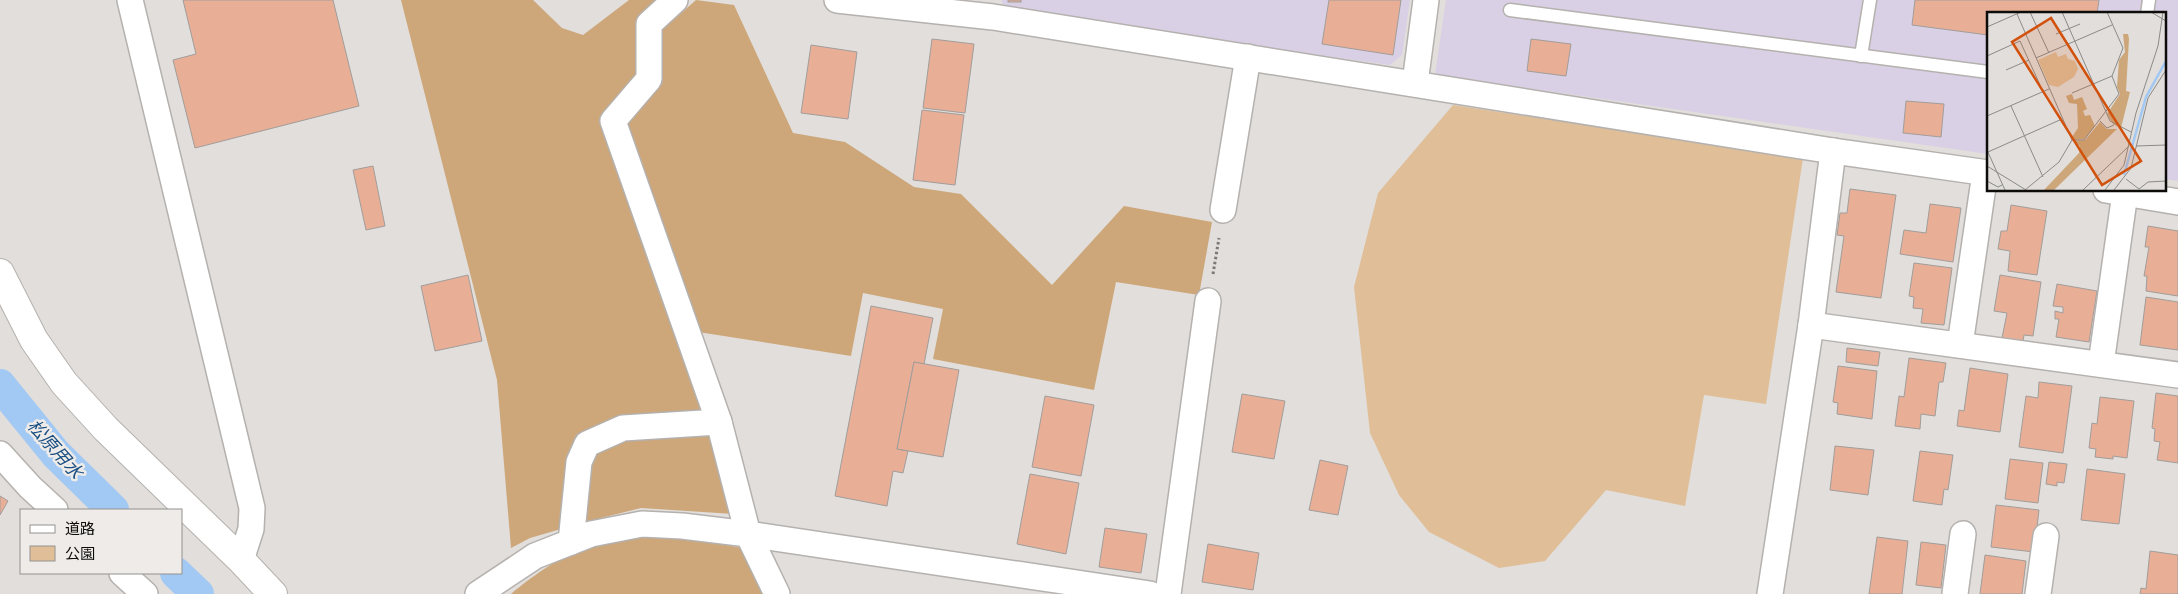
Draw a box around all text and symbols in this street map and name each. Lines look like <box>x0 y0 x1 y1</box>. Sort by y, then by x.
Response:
inset map <box>1987 12 2166 191</box>
water label: 松原用水 <box>23 415 89 485</box>
legend <box>20 509 182 574</box>
text: 道路 <box>65 520 95 538</box>
text: 公園 <box>65 545 95 563</box>

